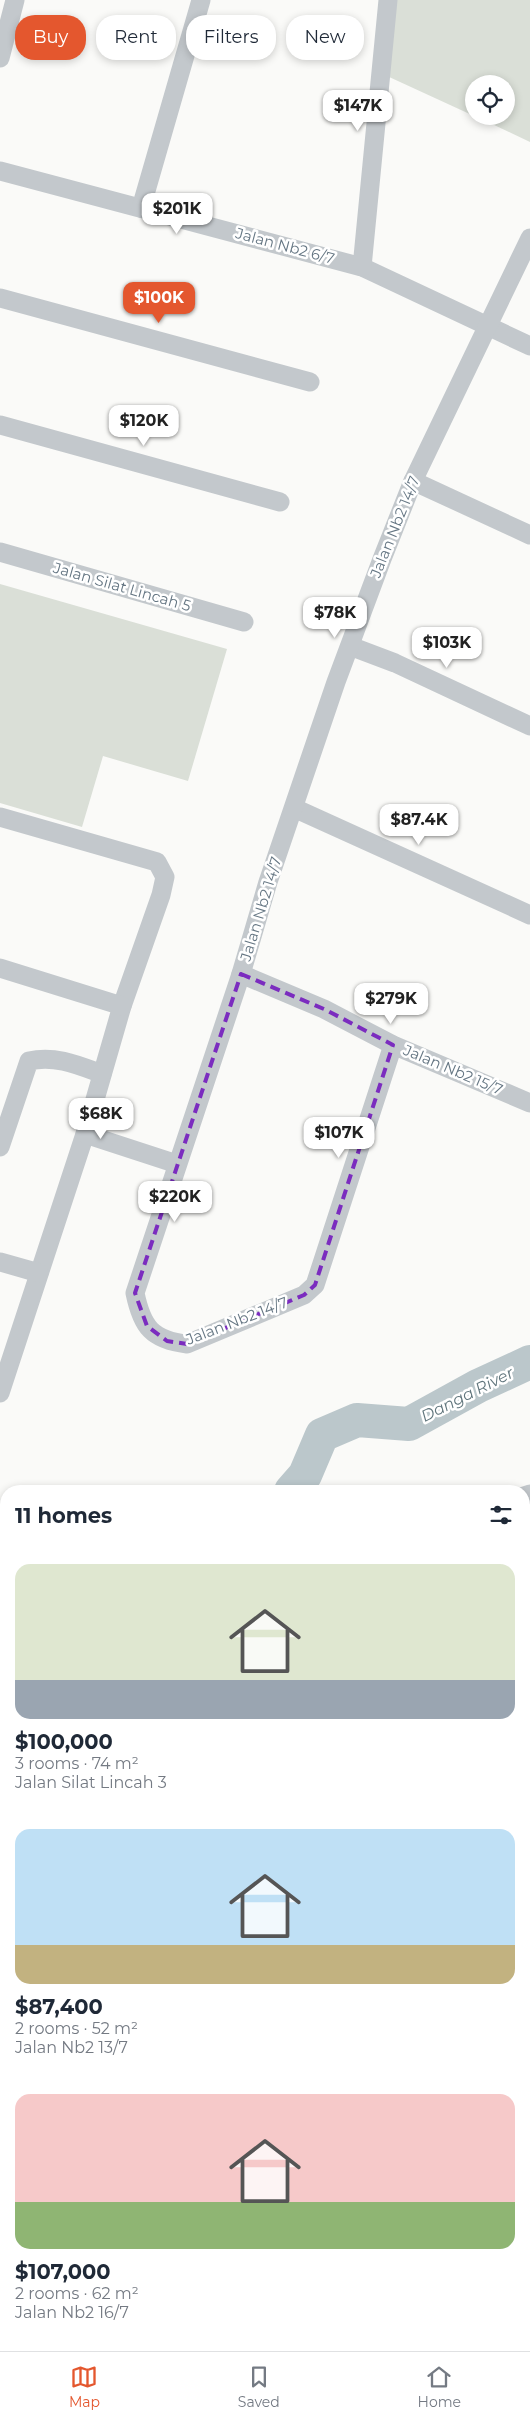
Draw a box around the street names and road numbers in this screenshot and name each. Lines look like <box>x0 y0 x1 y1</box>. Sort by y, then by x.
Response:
street label: Jalan Nb2 6/7 <box>233 223 337 268</box>
street label: Jalan Nb2 14/7 <box>365 473 424 581</box>
street label: Jalan Silat Lincah 5 <box>50 557 193 615</box>
street label: Jalan Nb2 14/7 <box>235 854 285 964</box>
street label: Jalan Nb2 15/7 <box>400 1040 506 1099</box>
street label: Jalan Nb2 14/7 <box>182 1292 291 1349</box>

